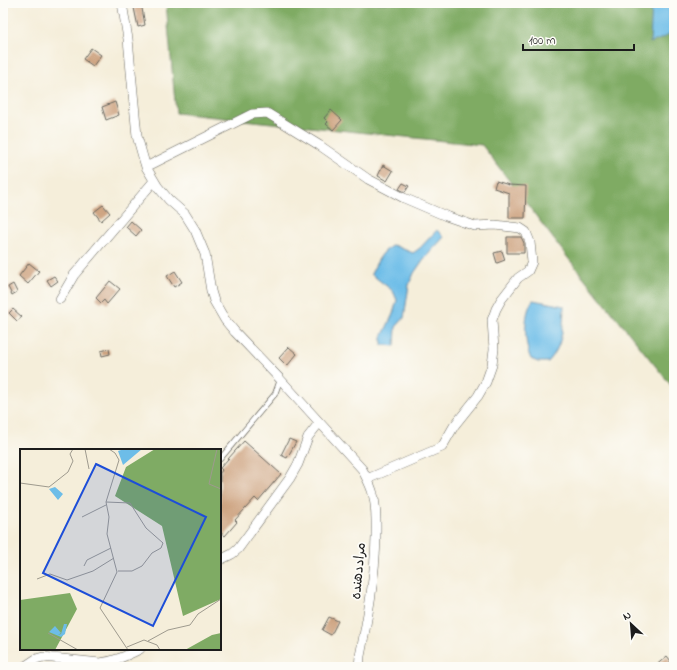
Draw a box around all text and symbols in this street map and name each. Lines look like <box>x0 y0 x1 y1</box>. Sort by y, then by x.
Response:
scale bar <box>523 26 634 52</box>
text: 100 m <box>529 32 556 50</box>
inset map <box>20 449 221 650</box>
street label: مراددهنده <box>346 542 372 600</box>
north arrow <box>611 604 651 644</box>
text: N <box>620 607 634 625</box>

